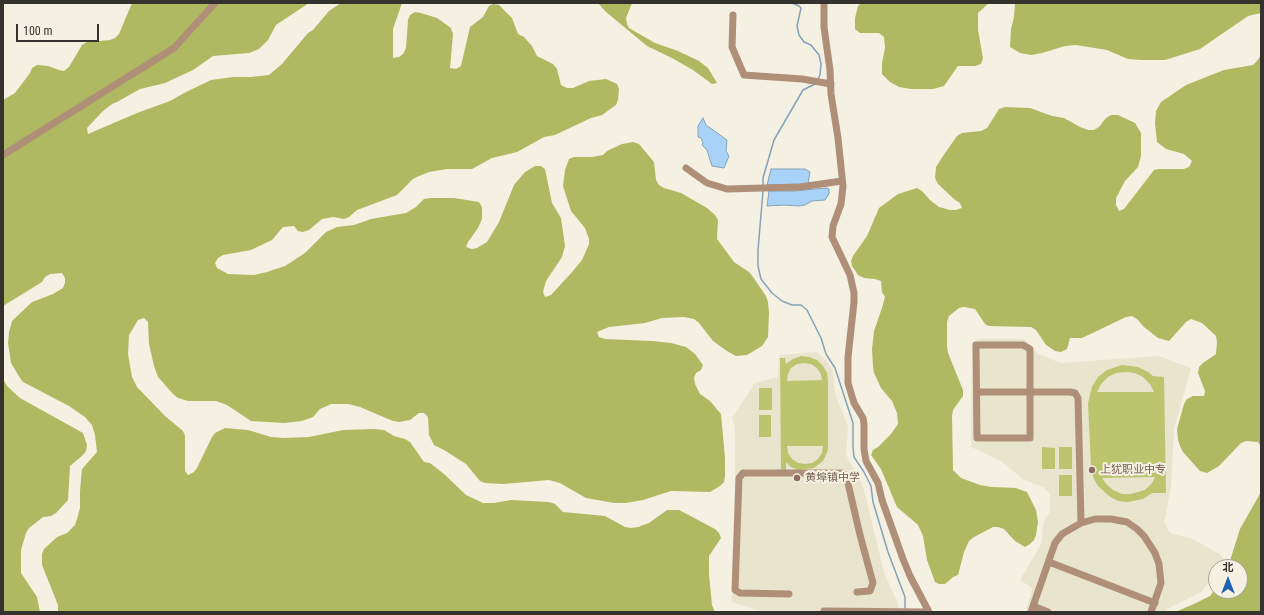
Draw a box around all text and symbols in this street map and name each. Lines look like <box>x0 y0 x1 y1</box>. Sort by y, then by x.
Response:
scale bar <box>18 16 101 42</box>
text: 100 m <box>23 24 53 38</box>
place label: 上犹职业中专 <box>1100 463 1166 477</box>
marker: 上犹职业中专 <box>1087 465 1097 475</box>
place label: 黄埠镇中学 <box>805 471 860 485</box>
marker: 黄埠镇中学 <box>792 473 802 483</box>
north arrow <box>1208 559 1248 599</box>
text: 北 <box>1223 561 1234 574</box>

